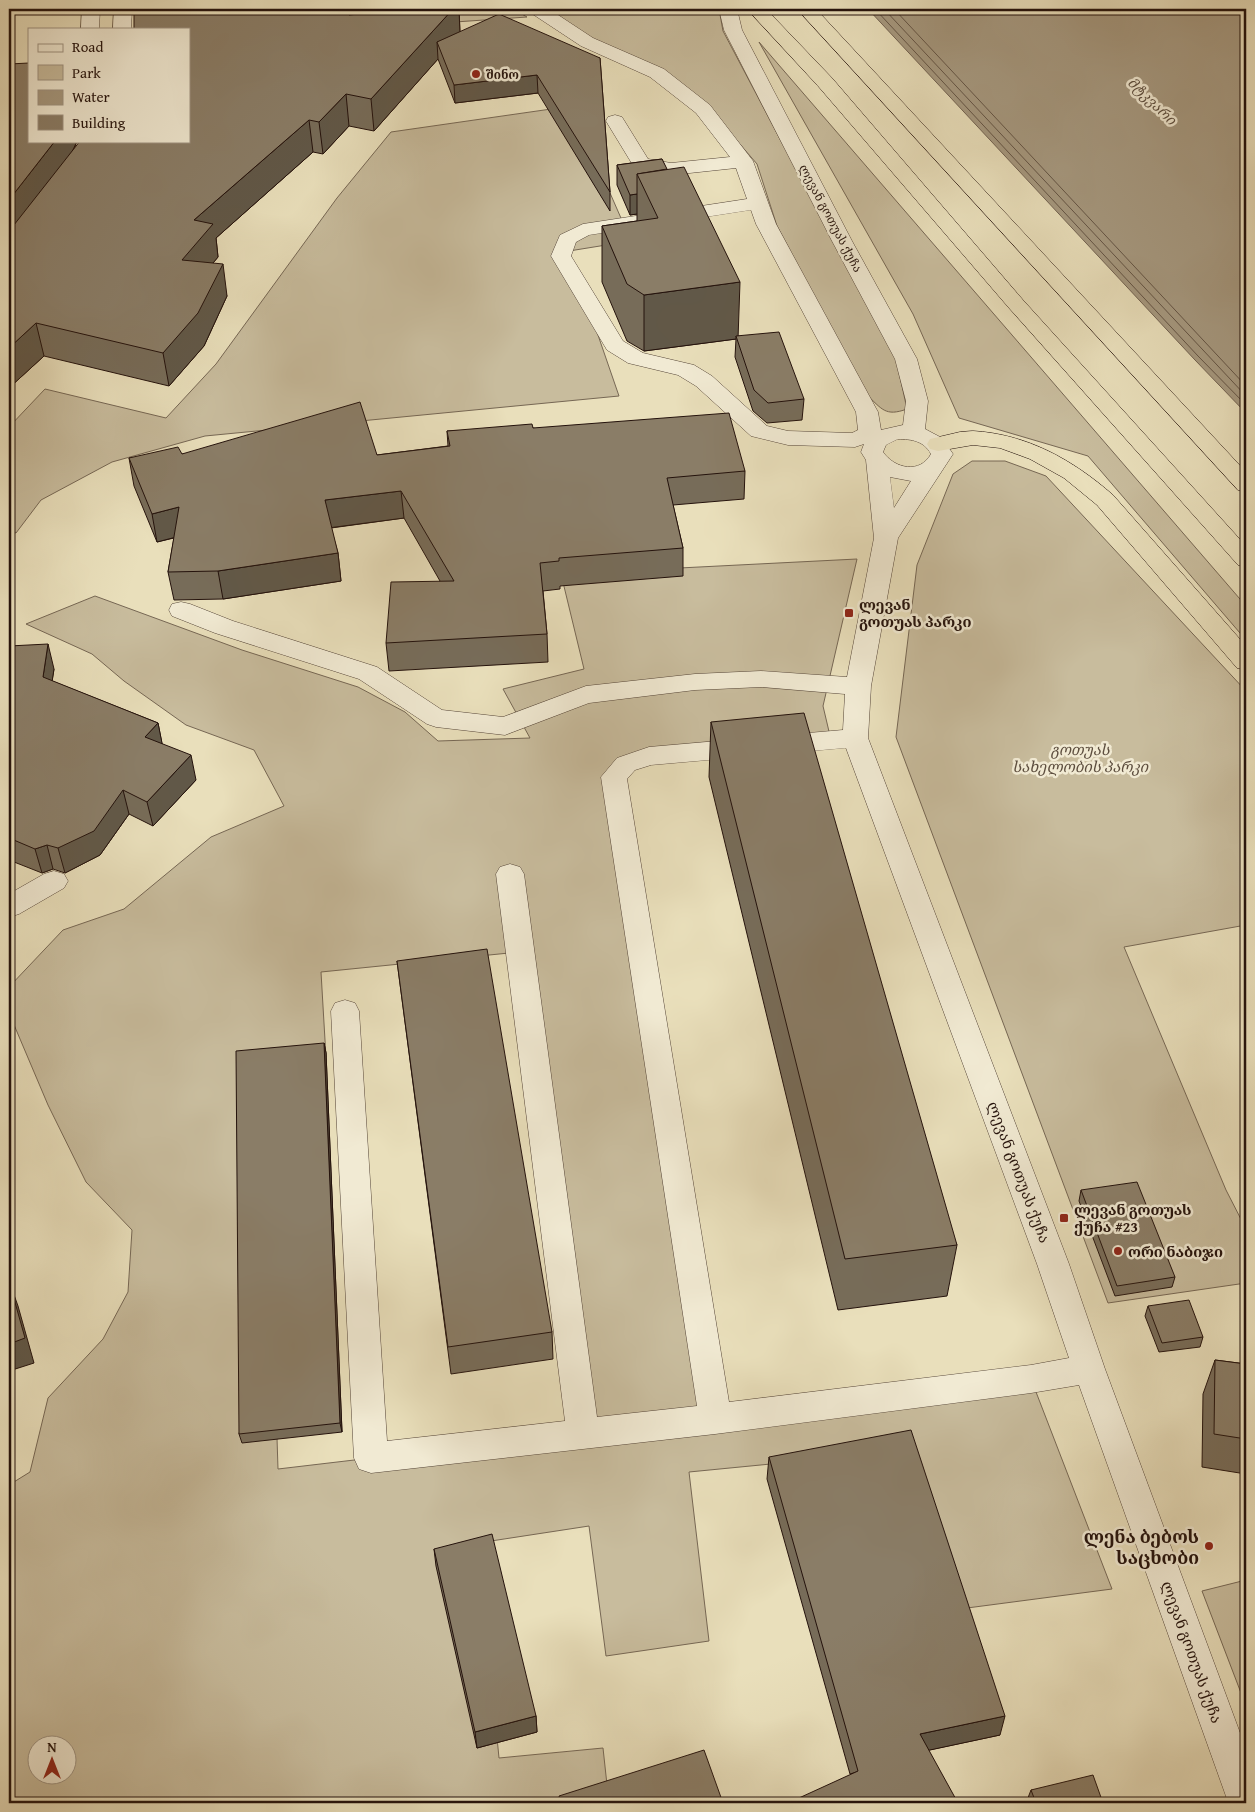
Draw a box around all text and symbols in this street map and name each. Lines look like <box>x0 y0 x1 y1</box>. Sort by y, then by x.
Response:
legend <box>28 28 190 142</box>
text: Road <box>72 36 103 57</box>
text: Park <box>72 62 101 83</box>
place label: შინო <box>485 66 519 83</box>
marker: შინო <box>470 68 482 80</box>
water label: მტკვარი <box>1123 73 1182 130</box>
text: Water <box>72 86 110 107</box>
text: Building <box>72 112 126 133</box>
street label: ლევან გოთუას ქუჩა <box>795 161 867 275</box>
place label: ლევან გოთუას პარკი <box>859 594 971 632</box>
marker: ლევან გოთუას პარკი <box>843 607 855 619</box>
park label: გოთუას სახელობის პარკი <box>1012 739 1149 777</box>
street label: ლევან გოთუას ქუჩა <box>982 1098 1056 1246</box>
place label: ლევან გოთუას ქუჩა #23 <box>1074 1199 1192 1237</box>
marker: ლევან გოთუას ქუჩა #23 <box>1058 1212 1070 1224</box>
place label: ორი ნაბიჯი <box>1128 1241 1223 1262</box>
marker: ორი ნაბიჯი <box>1112 1245 1124 1257</box>
place label: ლენა ბებოს საცხობი <box>1084 1523 1199 1571</box>
marker: ლენა ბებოს საცხობი <box>1203 1540 1215 1552</box>
street label: ლევან გოთუას ქუჩა <box>1156 1578 1228 1726</box>
north arrow <box>28 1734 78 1784</box>
text: N <box>47 1737 57 1757</box>

